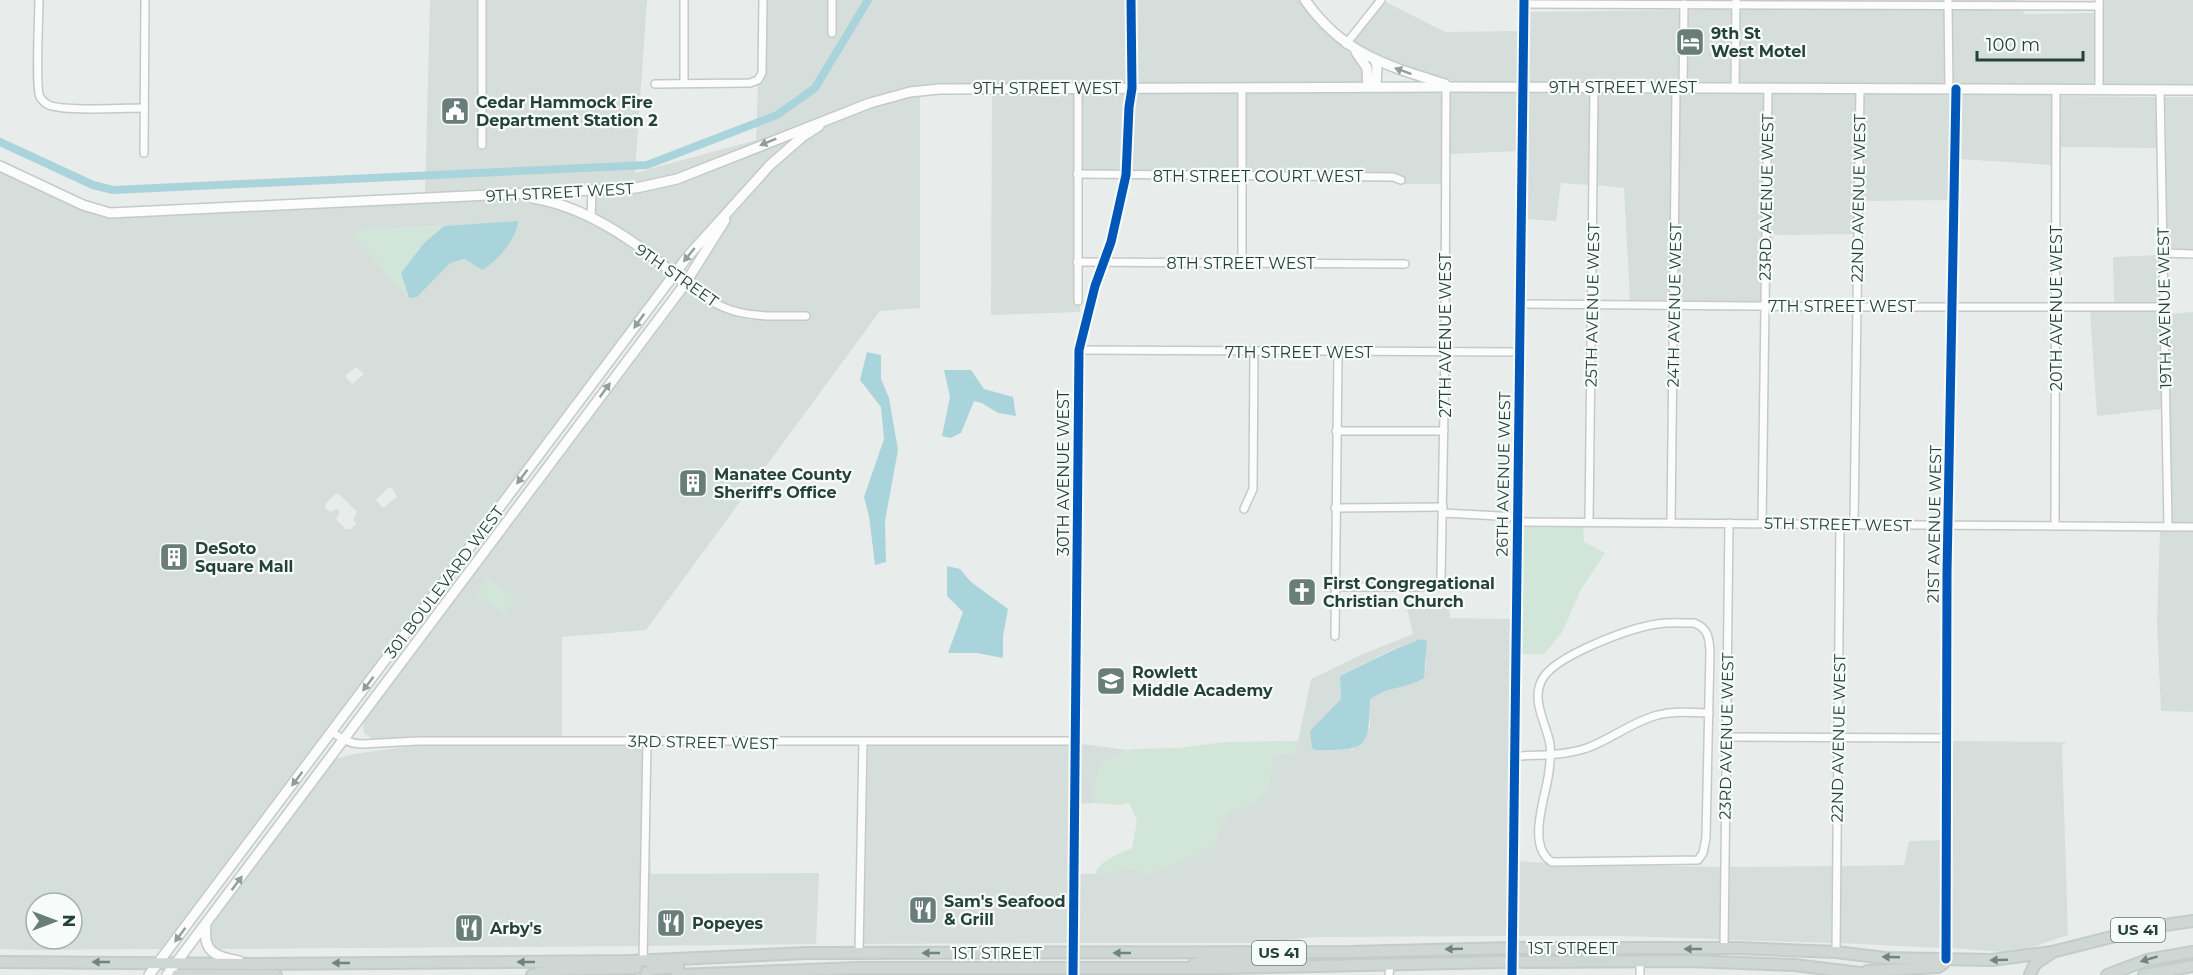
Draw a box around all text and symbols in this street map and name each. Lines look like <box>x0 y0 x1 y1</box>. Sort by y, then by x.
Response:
place label: 9th St West Motel <box>1711 24 1806 61</box>
scale bar <box>1977 24 2084 62</box>
hotel icon: 9th St West Motel <box>1674 26 1706 58</box>
text: 100 m <box>1986 34 2040 56</box>
one-way arrow <box>1394 65 1412 75</box>
street label: 9TH STREET WEST <box>1549 78 1698 97</box>
street label: 9TH STREET WEST <box>973 79 1122 98</box>
place label: Cedar Hammock Fire Department Station 2 <box>476 93 658 130</box>
public building icon: Cedar Hammock Fire Department Station 2 <box>439 95 471 127</box>
street label: 23RD AVENUE WEST <box>1756 112 1777 281</box>
street label: 22ND AVENUE WEST <box>1848 113 1869 283</box>
one-way arrow <box>759 138 777 147</box>
street label: 8TH STREET COURT WEST <box>1153 167 1364 186</box>
street label: 9TH STREET WEST <box>486 179 635 206</box>
street label: 25TH AVENUE WEST <box>1582 222 1603 387</box>
street label: 24TH AVENUE WEST <box>1664 222 1685 388</box>
street label: 20TH AVENUE WEST <box>2047 224 2066 391</box>
street label: 19TH AVENUE WEST <box>2154 226 2175 389</box>
street label: 9TH STREET <box>632 240 722 311</box>
one-way arrow <box>683 247 696 262</box>
street label: 27TH AVENUE WEST <box>1436 252 1455 418</box>
street label: 8TH STREET WEST <box>1167 254 1316 273</box>
street label: 7TH STREET WEST <box>1768 297 1917 316</box>
one-way arrow <box>633 313 645 329</box>
street label: 7TH STREET WEST <box>1225 343 1374 362</box>
one-way arrow <box>599 383 611 399</box>
street label: 30TH AVENUE WEST <box>1054 389 1073 556</box>
street label: 26TH AVENUE WEST <box>1493 390 1514 557</box>
street label: 21ST AVENUE WEST <box>1924 444 1945 603</box>
place label: Manatee County Sheriff's Office <box>714 465 852 502</box>
building icon: Manatee County Sheriff's Office <box>677 467 709 499</box>
one-way arrow <box>516 469 528 485</box>
street label: 301 BOULEVARD WEST <box>381 502 508 662</box>
street label: 5TH STREET WEST <box>1764 514 1913 535</box>
place label: DeSoto Square Mall <box>195 539 293 576</box>
building icon: DeSoto Square Mall <box>158 541 190 573</box>
place label: First Congregational Christian Church <box>1323 574 1495 611</box>
church icon: First Congregational Christian Church <box>1286 576 1318 608</box>
street label: 23RD AVENUE WEST <box>1716 651 1737 820</box>
street label: 22ND AVENUE WEST <box>1828 653 1849 823</box>
place label: Rowlett Middle Academy <box>1132 663 1273 700</box>
school or university icon: Rowlett Middle Academy <box>1095 665 1127 697</box>
one-way arrow <box>362 676 374 691</box>
street label: 3RD STREET WEST <box>628 732 779 753</box>
one-way arrow <box>291 771 303 786</box>
one-way arrow <box>230 876 242 891</box>
north arrow <box>24 891 84 951</box>
place label: Sam's Seafood & Grill <box>944 892 1066 929</box>
restaurant icon: Sam's Seafood & Grill <box>907 894 939 926</box>
restaurant icon: Popeyes <box>655 907 687 939</box>
restaurant icon: Arby's <box>453 912 485 944</box>
place label: Popeyes <box>692 914 764 933</box>
text: N <box>59 915 78 927</box>
road number: US 41 <box>2111 918 2165 942</box>
place label: Arby's <box>489 919 542 938</box>
one-way arrow <box>174 926 186 942</box>
street label: 1ST STREET <box>1528 939 1619 958</box>
road number: US 41 <box>1252 941 1306 965</box>
street label: 1ST STREET <box>952 944 1043 963</box>
one-way arrow <box>1444 944 1463 953</box>
one-way arrow <box>1684 944 1703 954</box>
one-way arrow <box>921 948 940 958</box>
one-way arrow <box>1113 948 1132 958</box>
one-way arrow <box>1881 953 1900 962</box>
one-way arrow <box>1990 955 2009 964</box>
one-way arrow <box>2140 955 2158 964</box>
one-way arrow <box>91 957 110 967</box>
one-way arrow <box>517 957 536 967</box>
one-way arrow <box>331 958 350 968</box>

